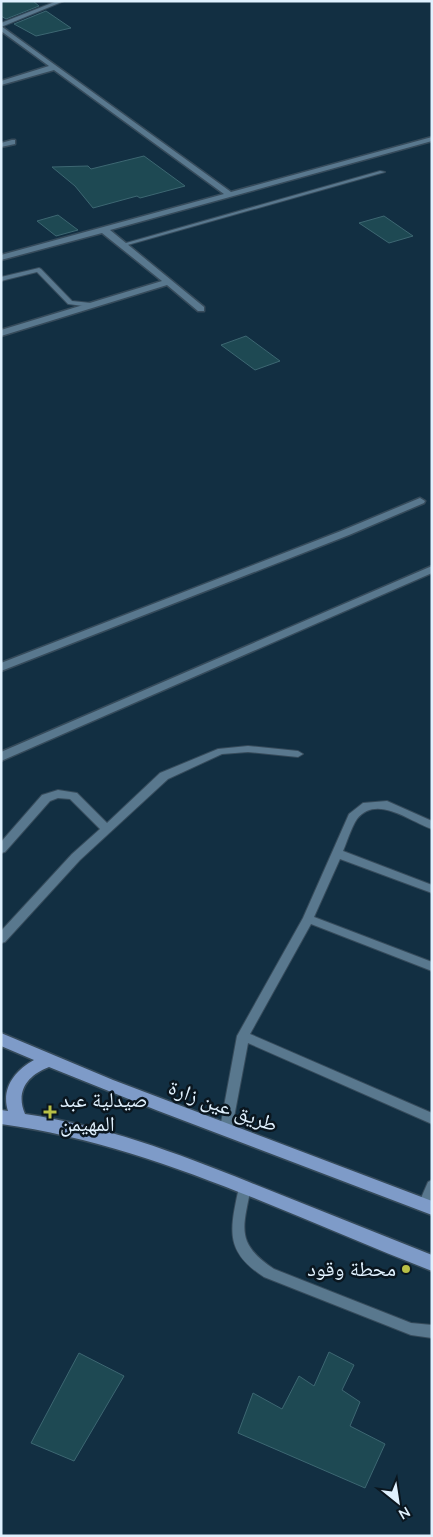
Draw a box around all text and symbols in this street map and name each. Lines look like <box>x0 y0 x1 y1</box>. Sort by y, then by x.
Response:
street label: طريق عين زارة <box>165 1073 281 1139</box>
place label: صيدلية عبد المهيمن <box>60 1086 148 1138</box>
marker: صيدلية عبد المهيمن <box>44 1106 56 1118</box>
place label: محطة وقود <box>307 1255 396 1283</box>
marker: محطة وقود <box>400 1263 412 1275</box>
north arrow <box>373 1477 423 1527</box>
text: N <box>395 1502 414 1524</box>

